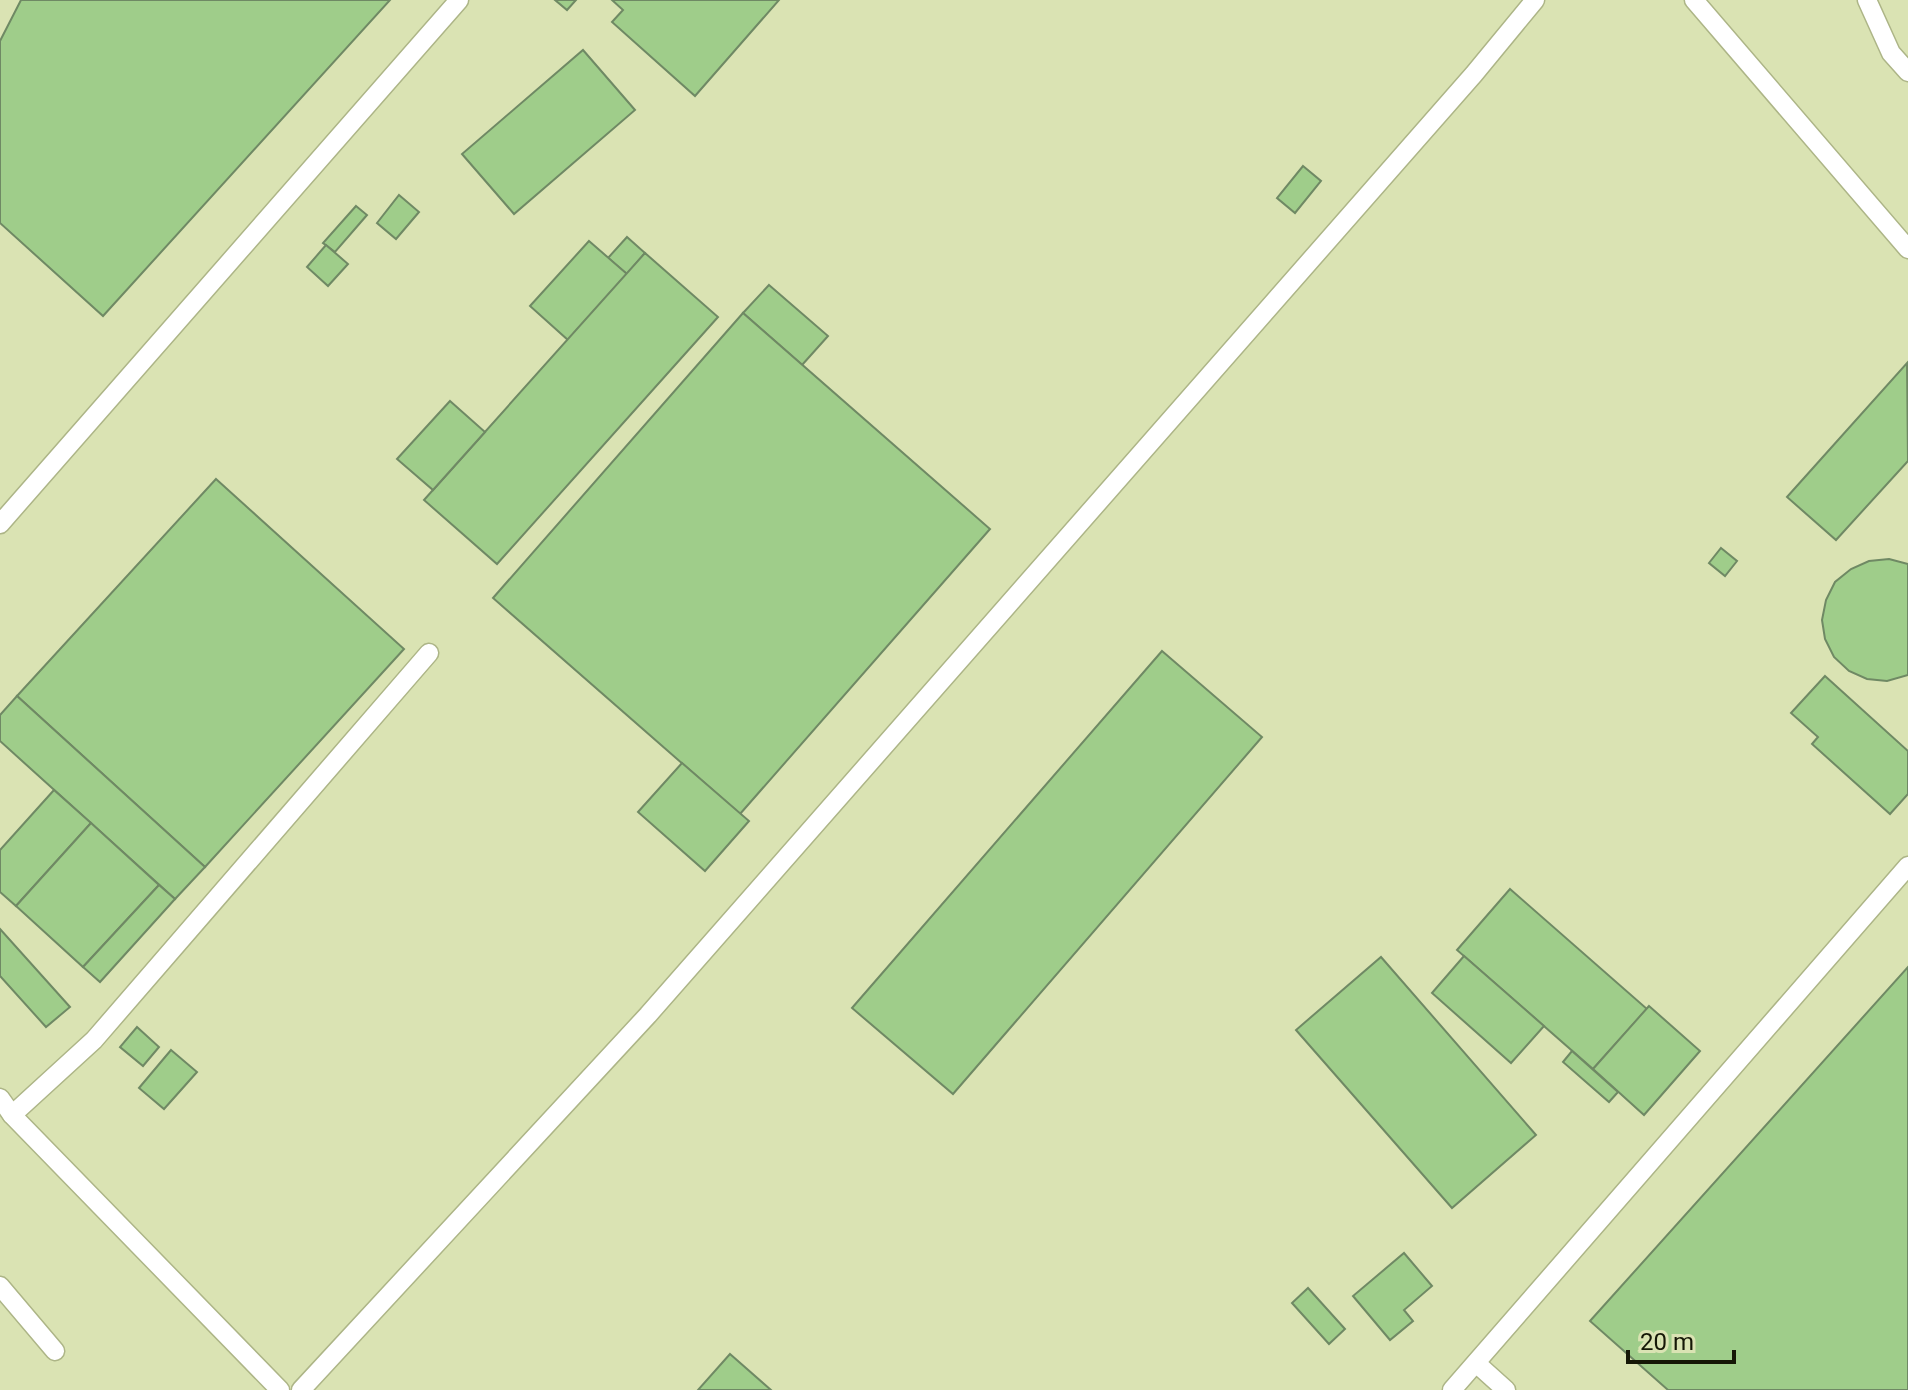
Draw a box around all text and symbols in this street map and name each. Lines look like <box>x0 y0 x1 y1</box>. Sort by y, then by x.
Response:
scale bar <box>1628 1314 1734 1364</box>
text: 20 m <box>1640 1328 1694 1356</box>

